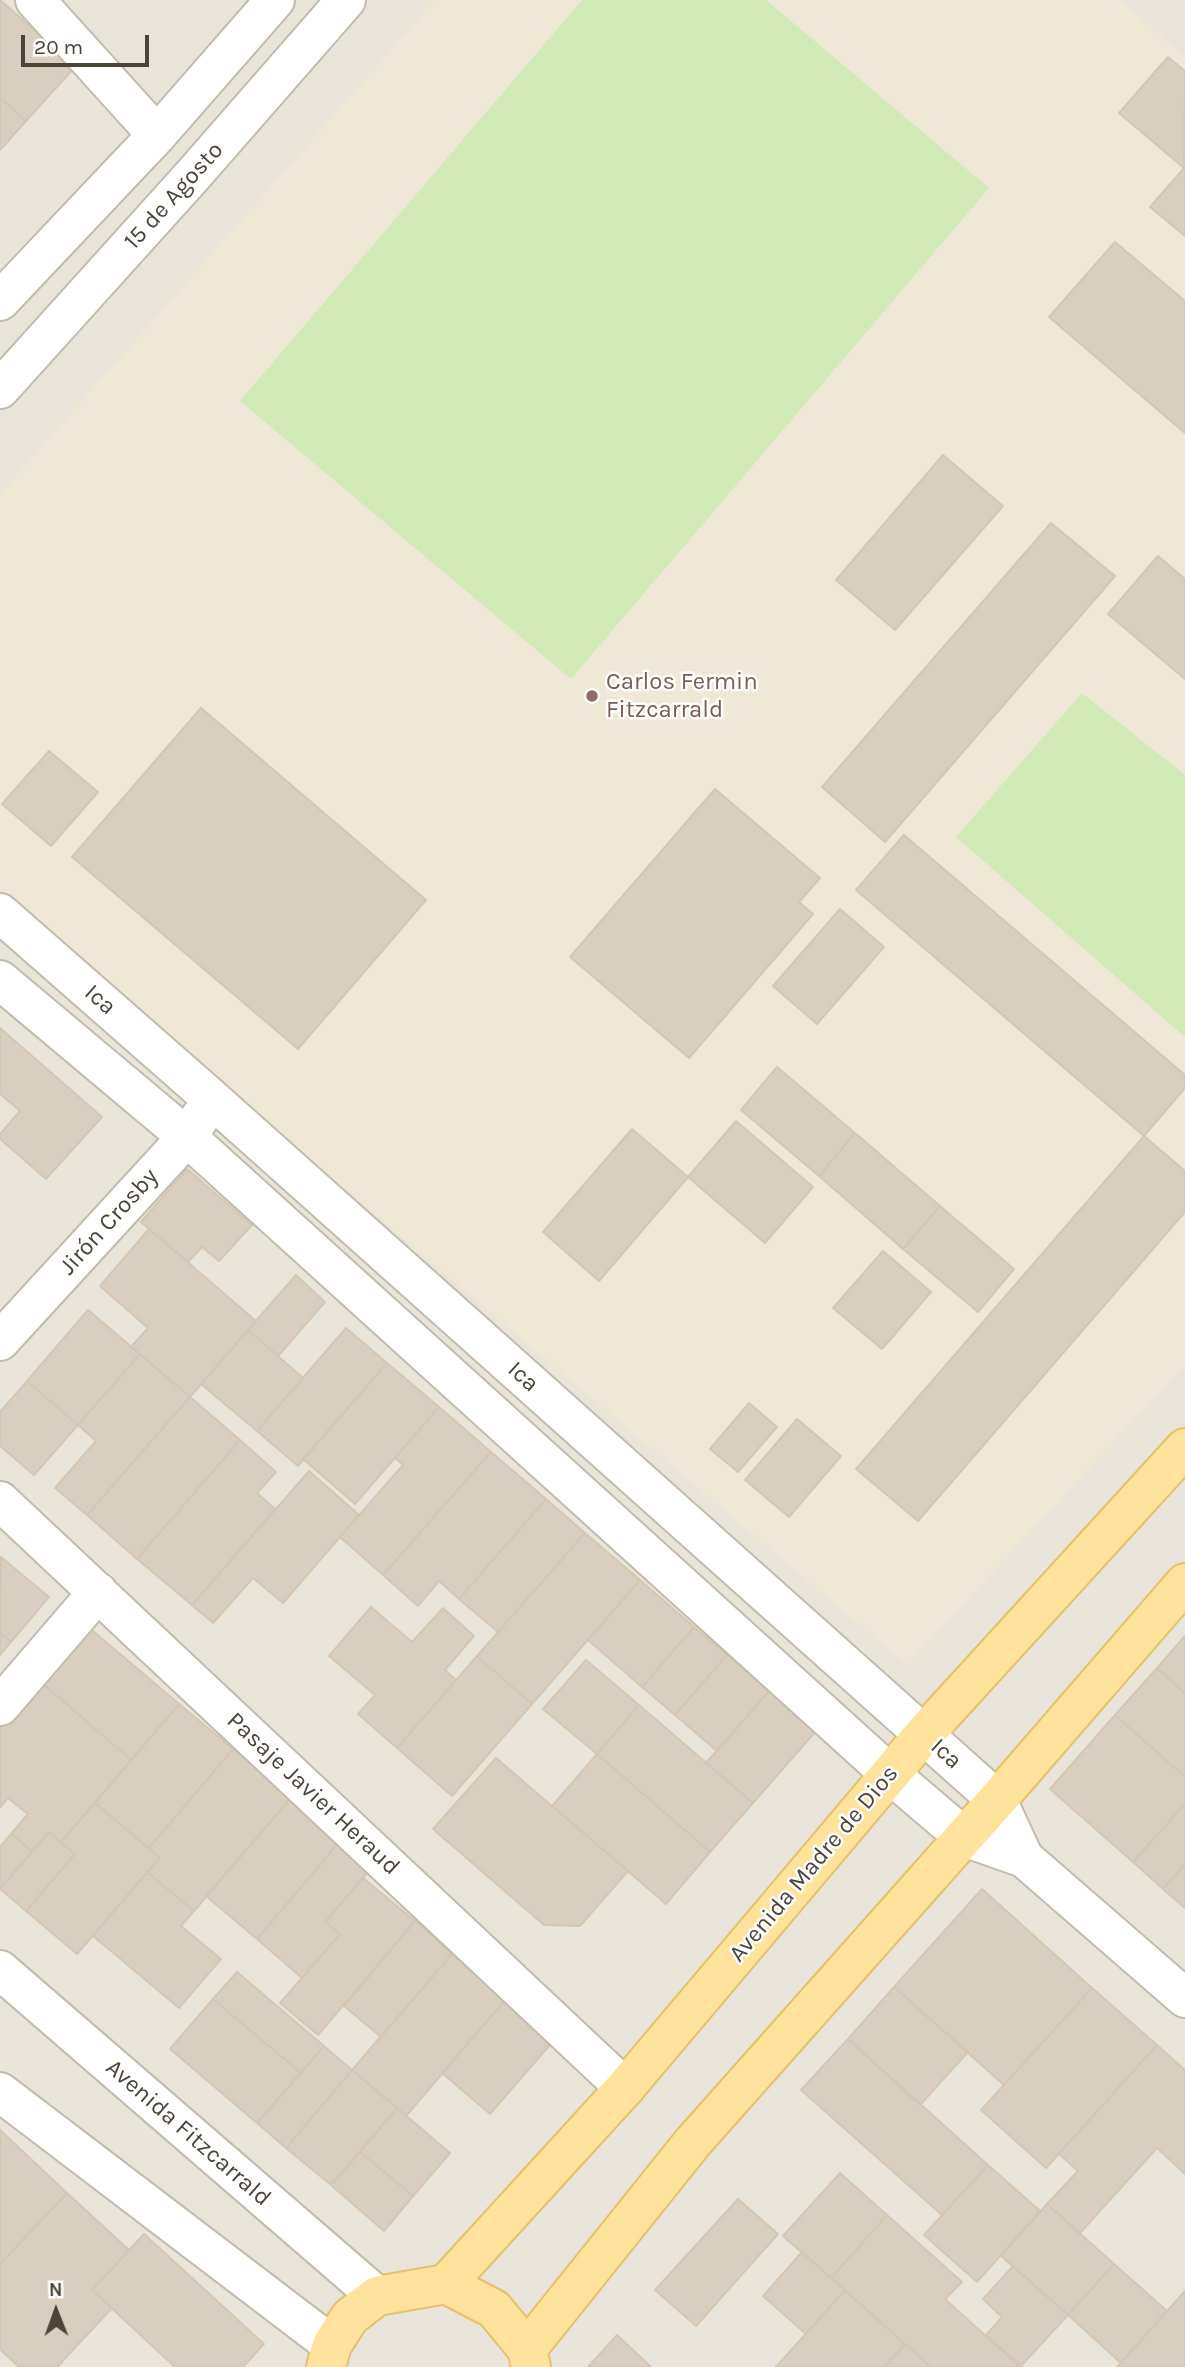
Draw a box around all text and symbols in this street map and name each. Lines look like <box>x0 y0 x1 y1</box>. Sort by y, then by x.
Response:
scale bar <box>24 21 152 65</box>
text: 20 m <box>34 35 83 59</box>
street label: 15 de Agosto <box>118 136 230 256</box>
place label: Carlos Fermin Fitzcarrald <box>606 668 758 724</box>
marker: Carlos Fermin Fitzcarrald <box>584 688 600 704</box>
street label: Ica <box>78 979 122 1021</box>
street label: Jirón Crosby <box>54 1163 164 1281</box>
street label: Ica <box>501 1355 545 1399</box>
street label: Pasaje Javier Heraud <box>221 1707 405 1881</box>
street label: Ica <box>924 1732 968 1776</box>
street label: Avenida Madre de Dios <box>723 1760 905 1968</box>
street label: Avenida Fitzcarrald <box>99 2053 277 2213</box>
north arrow <box>21 2276 91 2346</box>
text: N <box>49 2279 63 2301</box>

